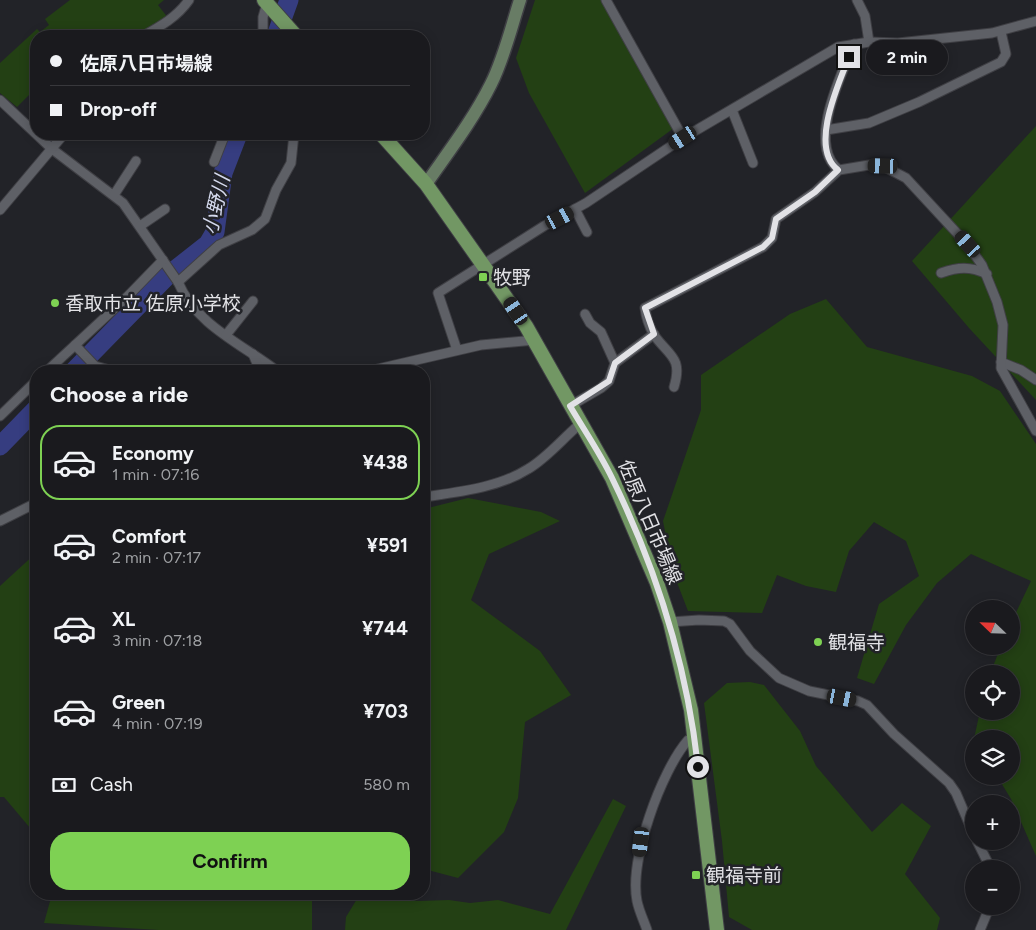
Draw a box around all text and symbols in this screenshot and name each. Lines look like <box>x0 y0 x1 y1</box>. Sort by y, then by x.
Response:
callout: 2 min <box>866 40 949 74</box>
route end <box>838 46 860 68</box>
text: 2 min <box>887 48 927 67</box>
text: 佐原八日市場線 <box>80 52 213 75</box>
text: Drop-off <box>80 98 157 121</box>
car <box>666 124 699 152</box>
car <box>867 158 898 174</box>
water label: 小野川 <box>198 171 235 237</box>
car <box>543 204 576 232</box>
car <box>952 228 983 260</box>
place label: 牧野 <box>493 266 531 289</box>
marker: 牧野 <box>477 271 489 283</box>
place label: 香取市立 佐原小学校 <box>65 292 241 315</box>
car <box>501 294 530 328</box>
marker: 香取市立 佐原小学校 <box>49 297 61 309</box>
text: Choose a ride <box>50 381 188 408</box>
icon: car <box>52 440 97 485</box>
text: Economy <box>112 442 194 465</box>
text: ¥438 <box>362 451 408 474</box>
street label: 佐原八日市場線 <box>613 456 687 588</box>
text: 1 min · 07:16 <box>112 465 199 484</box>
icon: car <box>52 523 97 568</box>
text: Comfort <box>112 525 187 548</box>
text: ¥591 <box>367 534 408 557</box>
text: 2 min · 07:17 <box>112 548 201 567</box>
north arrow <box>965 600 1020 655</box>
map controls <box>965 600 1020 915</box>
icon: car <box>52 606 97 651</box>
text: XL <box>112 608 135 631</box>
text: ¥744 <box>362 617 408 640</box>
text: 3 min · 07:18 <box>112 631 202 650</box>
place label: 観福寺 <box>828 631 885 654</box>
marker: 観福寺 <box>812 636 824 648</box>
button: locate <box>965 665 1020 720</box>
car <box>825 688 858 708</box>
icon: car <box>52 689 97 734</box>
text: Green <box>112 691 165 714</box>
text: ¥703 <box>363 700 408 723</box>
text: 4 min · 07:19 <box>112 714 203 733</box>
button: layers <box>965 730 1020 785</box>
route start <box>687 756 709 778</box>
icon: cash <box>50 771 78 799</box>
text: Cash <box>90 773 133 796</box>
text: 580 m <box>363 775 410 794</box>
button: + <box>965 795 1020 850</box>
car <box>631 826 650 858</box>
button: Confirm <box>50 832 410 890</box>
button: − <box>965 860 1020 915</box>
place label: 観福寺前 <box>706 864 782 887</box>
marker: 観福寺前 <box>690 869 702 881</box>

